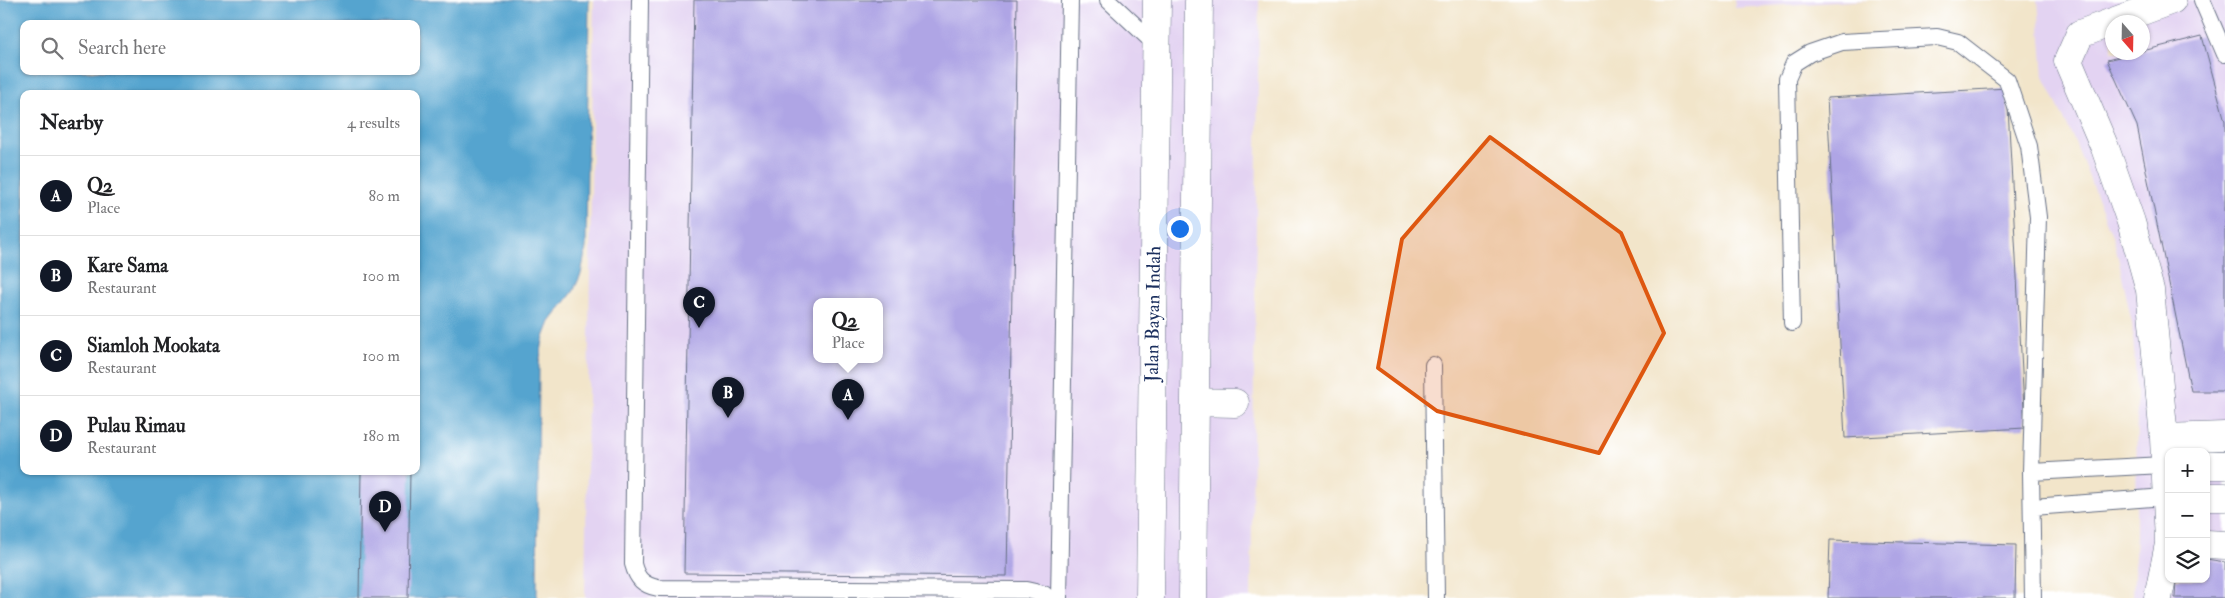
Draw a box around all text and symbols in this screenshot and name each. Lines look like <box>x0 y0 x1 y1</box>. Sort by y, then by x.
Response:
north arrow <box>2105 15 2150 60</box>
search box <box>20 20 420 75</box>
icon: search <box>38 34 66 62</box>
text: Search here <box>78 36 166 60</box>
text: Nearby <box>40 109 103 136</box>
text: 4 results <box>347 113 400 133</box>
text: Q2 <box>87 174 113 198</box>
text: A <box>51 186 61 206</box>
text: 80 m <box>369 186 400 206</box>
text: Place <box>87 198 120 218</box>
your location <box>1167 216 1193 242</box>
street label: Jalan Bayan Indah <box>1140 246 1166 383</box>
text: Kare Sama <box>87 254 168 278</box>
text: B <box>51 266 61 286</box>
text: 100 m <box>362 266 400 286</box>
text: Restaurant <box>87 278 156 298</box>
pin: C <box>683 287 715 328</box>
popup <box>813 298 883 363</box>
text: Q2 <box>831 309 857 333</box>
text: Place <box>831 333 865 353</box>
text: Siamloh Mookata <box>87 334 220 358</box>
text: C <box>50 346 62 366</box>
text: 100 m <box>362 346 400 366</box>
text: Restaurant <box>87 358 156 378</box>
pin: B <box>712 377 744 418</box>
pin: A <box>832 379 864 420</box>
text: Pulau Rimau <box>87 414 186 438</box>
text: D <box>49 426 63 446</box>
text: 180 m <box>363 426 400 446</box>
text: Restaurant <box>87 438 156 458</box>
map controls <box>2165 448 2210 583</box>
button: + <box>2165 448 2210 493</box>
pin: D <box>369 491 401 532</box>
button: − <box>2165 493 2210 538</box>
button: layers <box>2165 538 2210 583</box>

